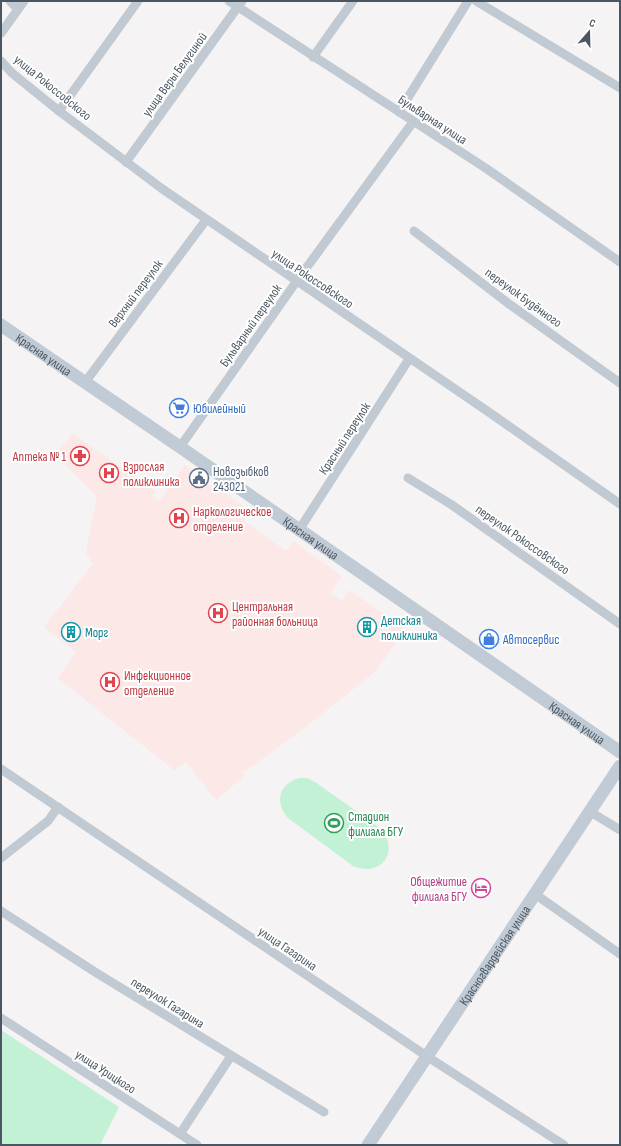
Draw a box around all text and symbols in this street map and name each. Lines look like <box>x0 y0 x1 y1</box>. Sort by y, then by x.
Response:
north arrow <box>569 12 609 52</box>
text: С <box>587 16 597 30</box>
street label: улица Веры Белугиной <box>139 29 211 120</box>
street label: улица Рокоссовского <box>10 52 94 124</box>
street label: Бульварная улица <box>395 92 470 148</box>
street label: улица Рокоссовского <box>269 246 356 312</box>
street label: Верхний переулок <box>105 256 167 331</box>
street label: переулок Будённого <box>482 265 565 331</box>
street label: Бульварный переулок <box>216 281 285 370</box>
street label: Красная улица <box>12 330 75 380</box>
supermarket icon: Юбилейный <box>168 397 190 419</box>
street label: Красный переулок <box>316 399 374 478</box>
place label: Юбилейный <box>193 401 246 417</box>
pharmacy icon: Аптека № 1 <box>69 445 91 467</box>
place label: Аптека № 1 <box>12 449 66 465</box>
place label: Взрослая поликлиника <box>123 459 180 490</box>
hospital icon: Взрослая поликлиника <box>98 462 120 484</box>
place label: Новозыбков 243021 <box>213 464 269 495</box>
public building icon: Новозыбков 243021 <box>188 467 210 489</box>
street label: переулок Рокоссовского <box>472 501 572 578</box>
place label: Наркологическое отделение <box>193 504 271 535</box>
hospital icon: Наркологическое отделение <box>168 507 190 529</box>
street label: Красная улица <box>279 514 341 564</box>
place label: Центральная районная больница <box>232 599 318 630</box>
hospital icon: Центральная районная больница <box>207 602 229 624</box>
place label: Детская поликлиника <box>381 613 438 644</box>
building icon: Детская поликлиника <box>356 616 378 638</box>
building icon: Морг <box>60 621 82 643</box>
place label: Морг <box>85 625 108 641</box>
shop icon: Автосервис <box>478 628 500 650</box>
place label: Автосервис <box>502 632 559 648</box>
place label: Инфекционное отделение <box>124 668 191 699</box>
hospital icon: Инфекционное отделение <box>99 671 121 693</box>
street label: Красная улица <box>546 698 608 748</box>
place label: Стадион филиала БГУ <box>348 809 404 840</box>
sports icon: Стадион филиала БГУ <box>323 812 345 834</box>
place label: Общежитие филиала БГУ <box>410 874 467 905</box>
hotel icon: Общежитие филиала БГУ <box>470 877 492 899</box>
street label: Красногвардейская улица <box>456 903 534 1009</box>
street label: улица Гагарина <box>255 923 320 974</box>
street label: переулок Гагарина <box>128 974 207 1032</box>
street label: улица Урицкого <box>72 1046 139 1097</box>

